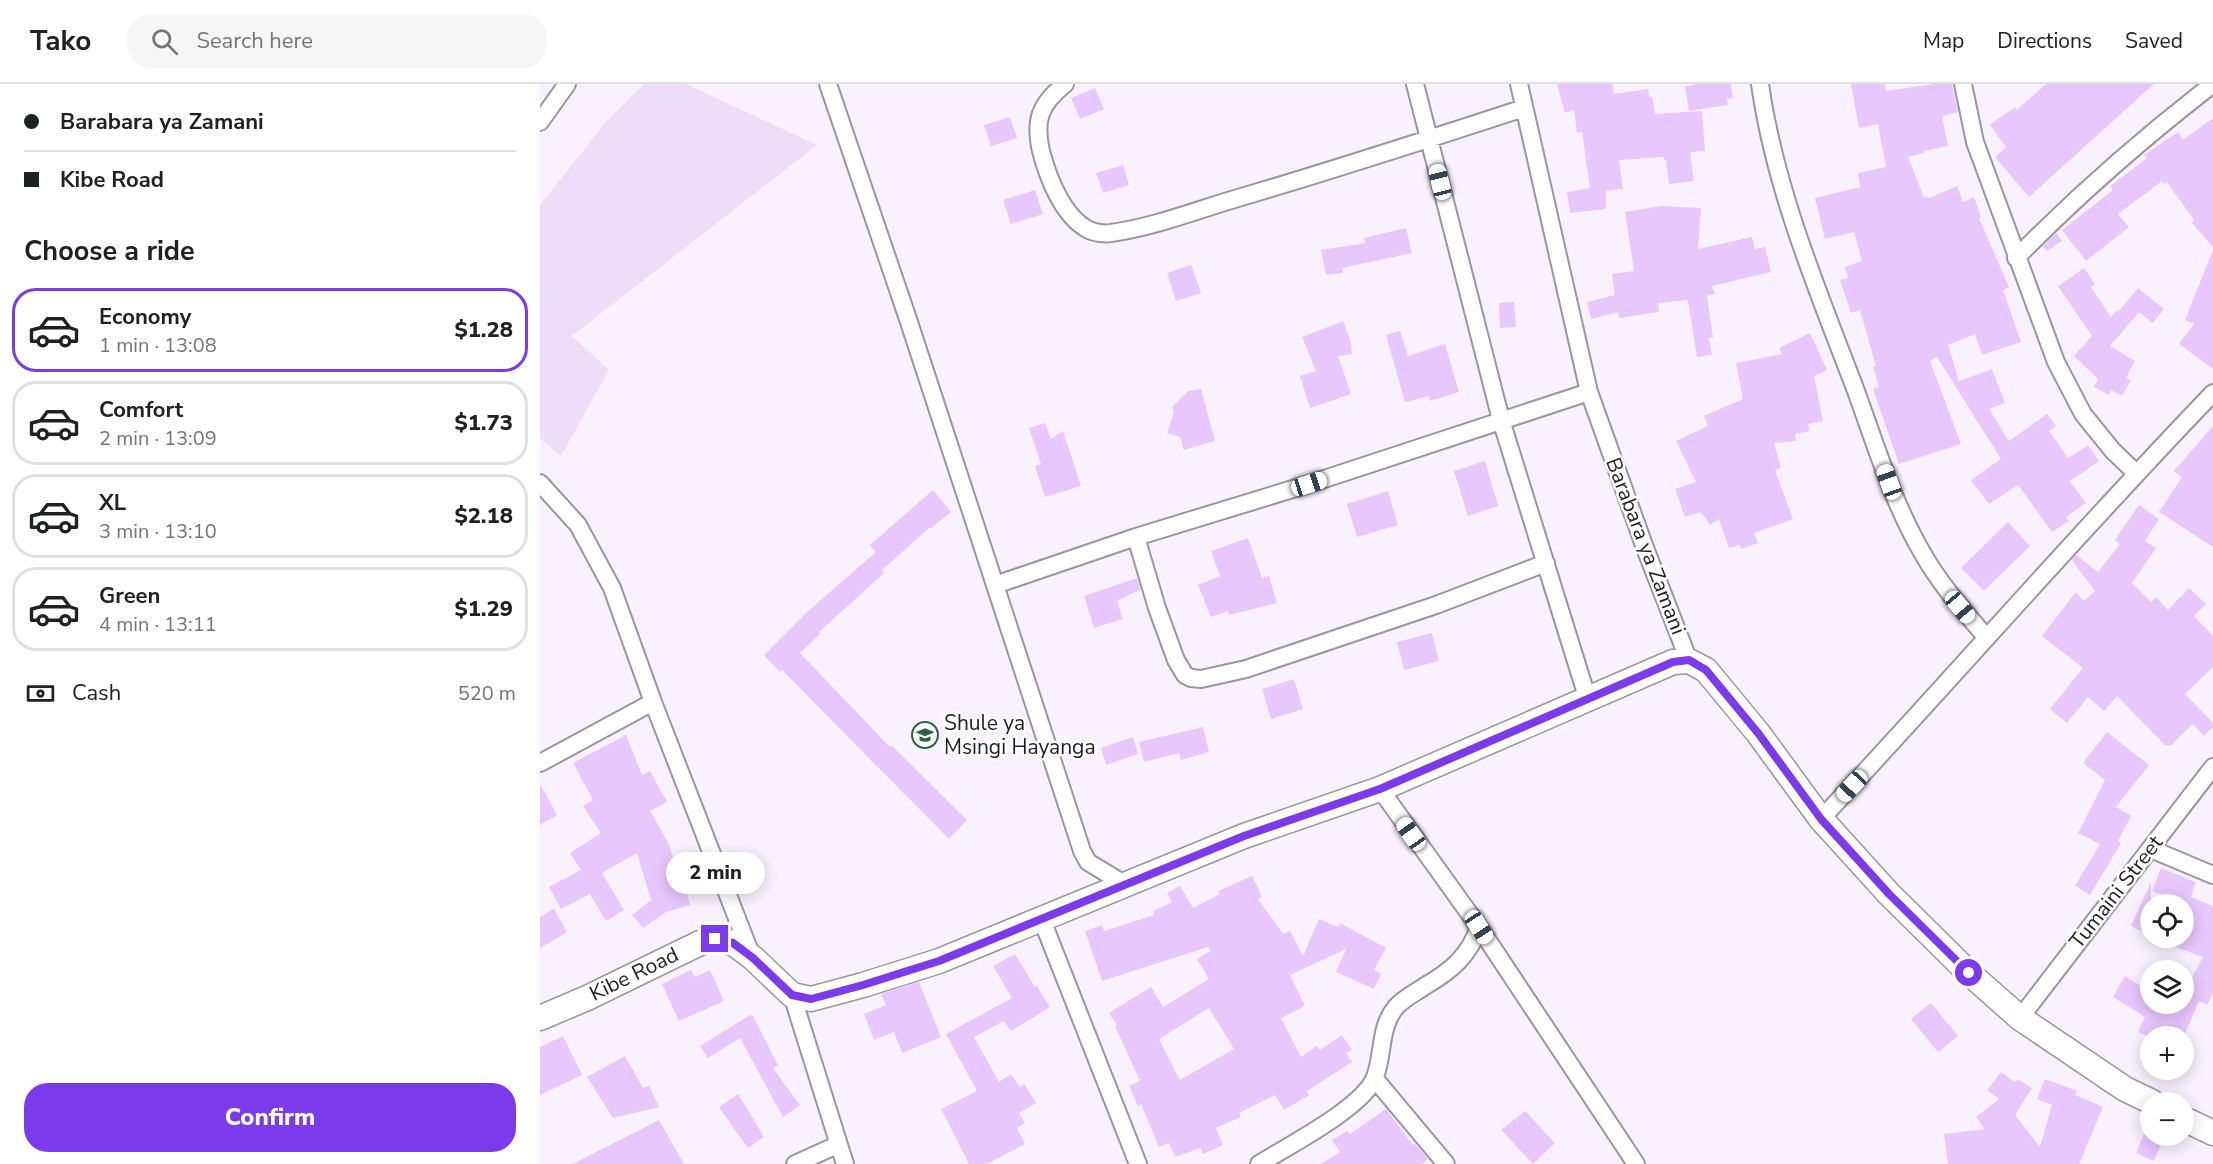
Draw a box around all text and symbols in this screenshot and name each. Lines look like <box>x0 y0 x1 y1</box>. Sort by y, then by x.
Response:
search box <box>127 14 547 68</box>
text: Tako <box>30 22 91 60</box>
icon: search <box>148 25 181 58</box>
text: Search here <box>196 26 313 56</box>
text: Map <box>1923 27 1964 55</box>
text: Directions <box>1997 27 2092 55</box>
text: Saved <box>2125 27 2183 55</box>
text: Barabara ya Zamani <box>60 107 264 137</box>
car <box>1427 162 1453 202</box>
text: Kibe Road <box>60 165 164 195</box>
text: Choose a ride <box>24 233 195 270</box>
text: Economy <box>99 302 191 332</box>
icon: car <box>27 303 81 357</box>
text: $1.28 <box>454 315 513 345</box>
text: 1 min · 13:08 <box>99 332 217 359</box>
text: Comfort <box>99 395 183 425</box>
icon: car <box>27 396 81 450</box>
text: $1.73 <box>454 408 513 438</box>
text: 2 min · 13:09 <box>99 425 217 452</box>
street label: Barabara ya Zamani <box>1599 453 1693 639</box>
car <box>1874 462 1904 502</box>
car <box>1289 470 1329 498</box>
text: XL <box>99 488 126 518</box>
icon: car <box>27 489 81 543</box>
text: $2.18 <box>454 501 513 531</box>
text: 3 min · 13:10 <box>99 518 217 545</box>
text: Green <box>99 581 160 611</box>
icon: car <box>27 582 81 636</box>
car <box>1942 587 1978 627</box>
text: $1.29 <box>454 594 513 624</box>
text: 4 min · 13:11 <box>99 611 217 638</box>
icon: cash <box>24 677 57 710</box>
text: Cash <box>72 678 121 708</box>
text: 520 m <box>458 680 516 707</box>
place label: Shule ya Msingi Hayanga <box>944 709 1096 761</box>
school or university icon: Shule ya Msingi Hayanga <box>910 720 940 750</box>
car <box>1833 767 1871 805</box>
car <box>1393 814 1429 854</box>
street label: Tumaini Street <box>2063 829 2169 954</box>
callout: 2 min <box>666 852 765 894</box>
text: 2 min <box>689 859 742 886</box>
map controls <box>2140 894 2194 1146</box>
button: locate <box>2140 894 2194 948</box>
car <box>1462 907 1496 947</box>
route end <box>701 925 728 952</box>
street label: Kibe Road <box>585 940 683 1008</box>
route start <box>1955 959 1982 986</box>
button: layers <box>2140 960 2194 1014</box>
button: + <box>2140 1026 2194 1080</box>
button: Confirm <box>24 1083 516 1152</box>
button: − <box>2140 1092 2194 1146</box>

